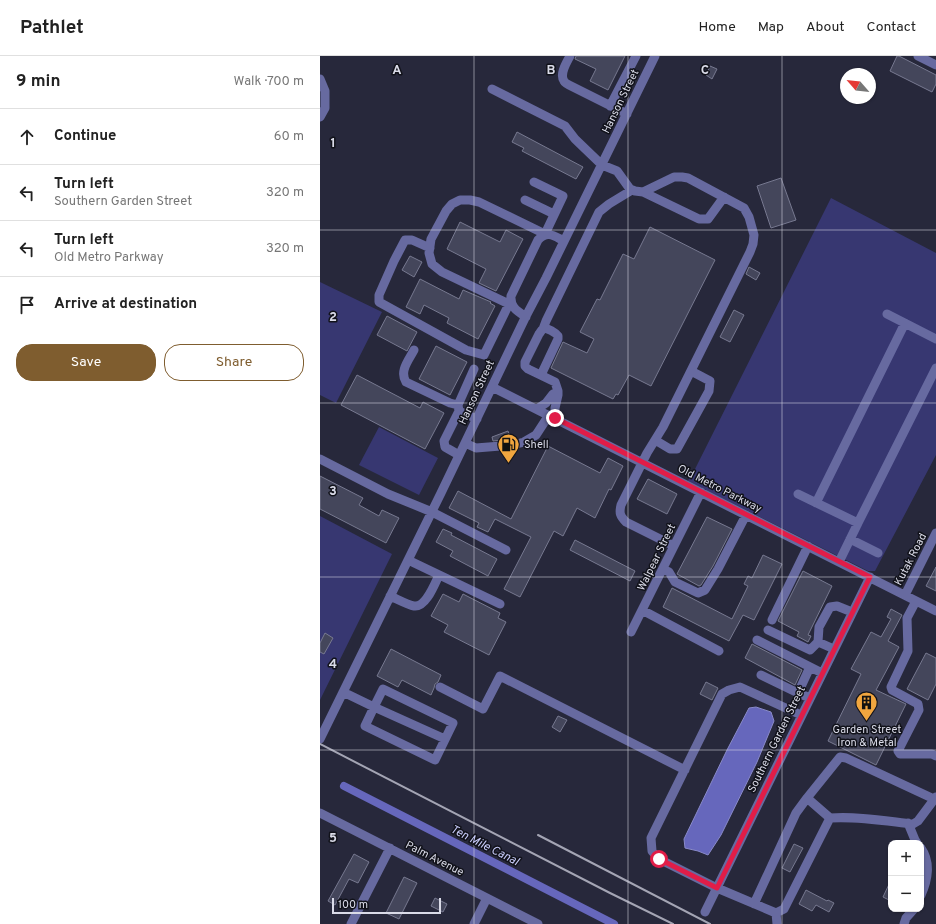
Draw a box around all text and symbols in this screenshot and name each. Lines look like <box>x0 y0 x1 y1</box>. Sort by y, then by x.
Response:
text: Pathlet <box>20 16 84 40</box>
text: Home <box>699 19 736 36</box>
text: Map <box>758 19 784 36</box>
text: About <box>806 19 845 36</box>
text: Contact <box>867 19 916 36</box>
text: A <box>392 63 402 79</box>
text: B <box>547 63 556 79</box>
text: C <box>701 63 709 79</box>
street label: Hanson Street <box>599 67 642 136</box>
north arrow <box>840 68 876 104</box>
text: 9 min <box>16 71 60 93</box>
text: Walk · 700 m <box>234 74 304 90</box>
icon: ahead <box>16 126 38 148</box>
text: Continue <box>54 127 116 146</box>
text: 60 m <box>274 129 304 145</box>
text: 1 <box>330 136 336 152</box>
text: Turn left <box>54 175 114 194</box>
icon: left <box>16 182 38 204</box>
text: 320 m <box>266 185 304 201</box>
text: Southern Garden Street <box>54 194 192 210</box>
text: Turn left <box>54 231 114 250</box>
icon: left <box>16 238 38 260</box>
text: 320 m <box>266 241 304 257</box>
text: Old Metro Parkway <box>54 250 164 266</box>
icon: arrive <box>16 294 38 316</box>
text: Arrive at destination <box>54 295 197 314</box>
text: 2 <box>329 310 337 326</box>
button: Save <box>16 344 156 381</box>
button: Share <box>164 344 304 381</box>
street label: Hanson Street <box>456 358 498 427</box>
route end <box>546 409 564 427</box>
fuel station icon: Shell <box>496 431 522 464</box>
place label: Shell <box>524 438 549 452</box>
street label: Old Metro Parkway <box>675 462 764 516</box>
text: 3 <box>329 484 337 500</box>
street label: Walpear Street <box>635 522 679 593</box>
street label: Kutak Road <box>892 531 930 588</box>
text: 4 <box>329 657 337 673</box>
street label: Southern Garden Street <box>745 684 809 795</box>
building icon: Garden Street Iron & Metal <box>854 690 880 723</box>
place label: Garden Street Iron & Metal <box>833 723 901 750</box>
water label: Ten Mile Canal <box>448 822 522 870</box>
text: 5 <box>329 831 337 847</box>
street label: Palm Avenue <box>403 838 466 880</box>
map controls <box>888 840 924 912</box>
button: + <box>888 840 924 876</box>
route start <box>650 850 668 868</box>
button: − <box>888 876 924 912</box>
scale bar <box>332 896 441 915</box>
text: 100 m <box>338 898 368 912</box>

